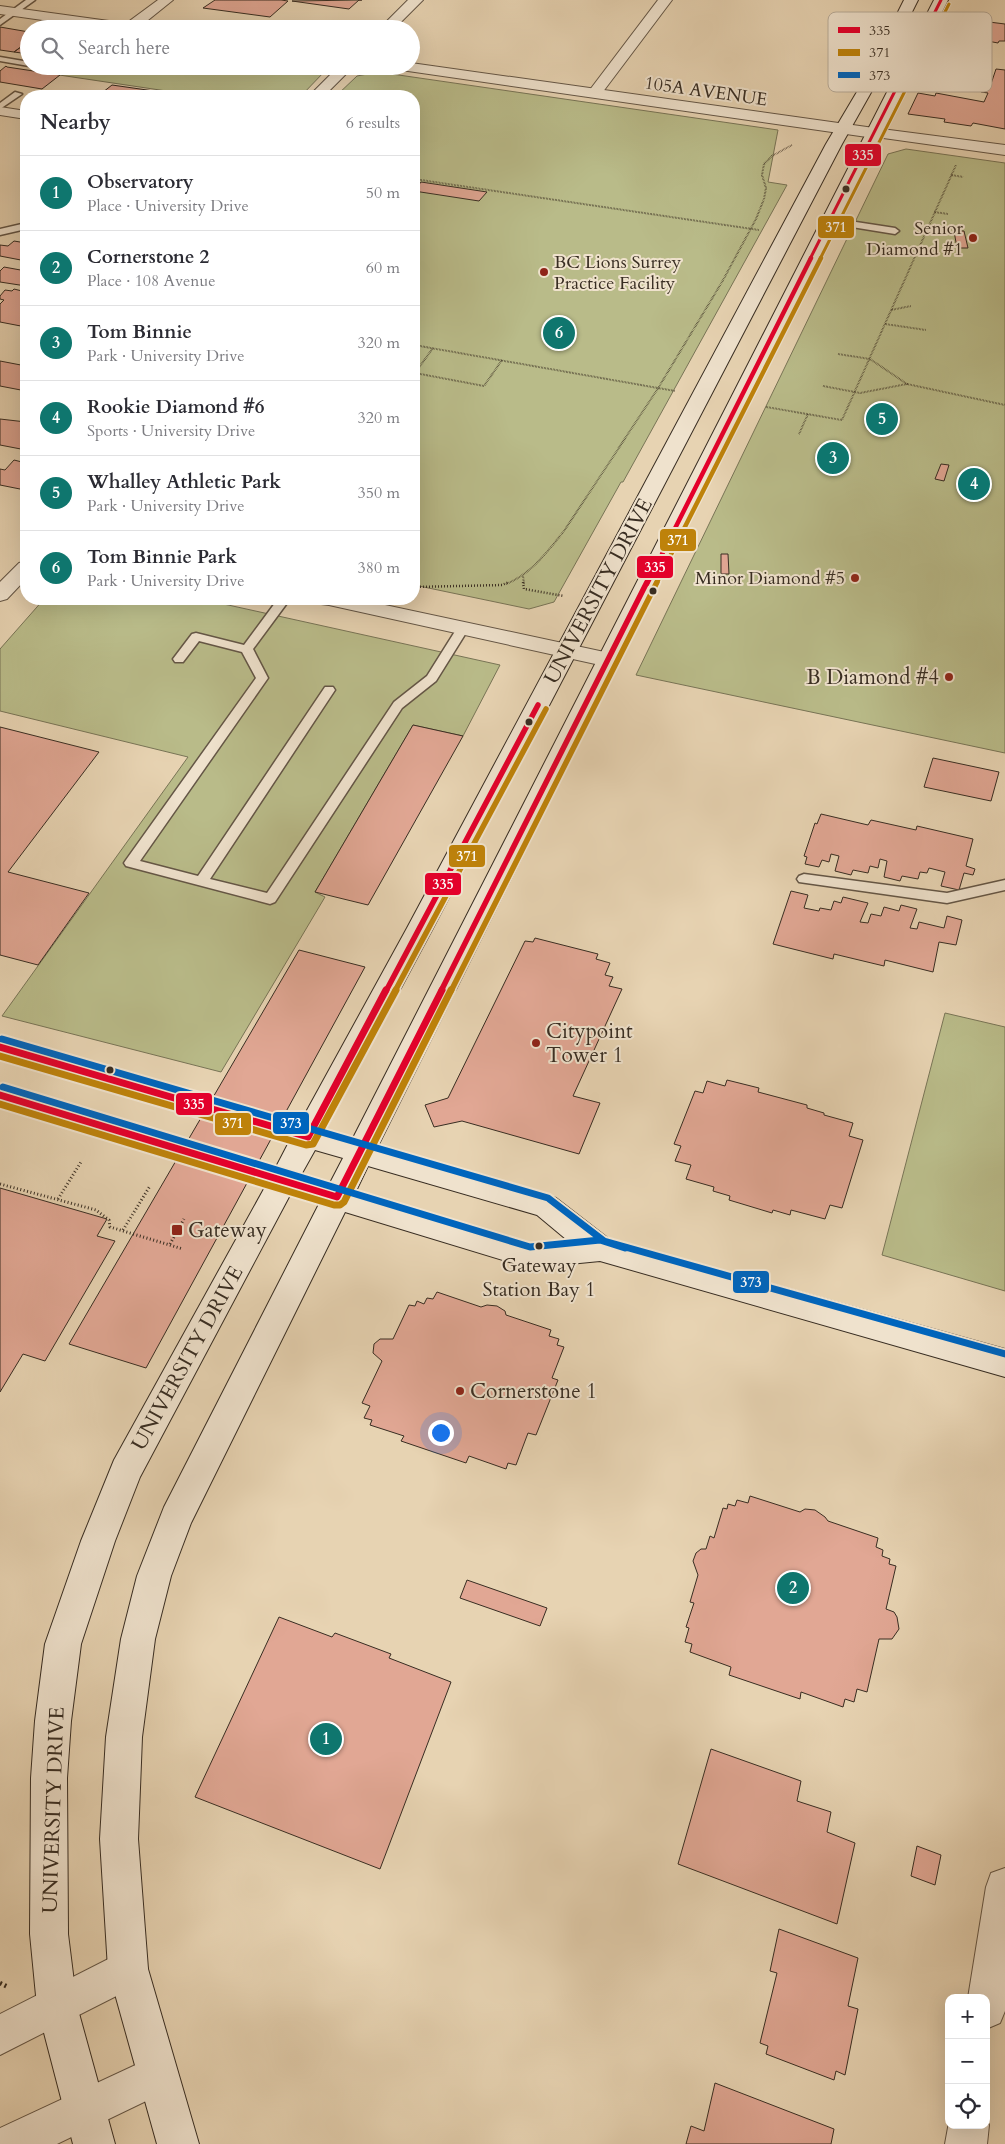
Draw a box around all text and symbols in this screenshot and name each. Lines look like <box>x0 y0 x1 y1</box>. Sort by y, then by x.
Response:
legend <box>828 12 992 92</box>
search box <box>20 20 420 75</box>
text: 335 <box>869 21 891 40</box>
icon: search <box>38 34 66 62</box>
text: Search here <box>78 35 170 61</box>
text: 371 <box>869 43 891 62</box>
text: 373 <box>869 66 891 85</box>
street label: 105A AVENUE <box>643 71 769 112</box>
text: Nearby <box>40 108 111 137</box>
text: 6 results <box>346 112 400 134</box>
line badge: 335 <box>844 143 882 167</box>
text: 335 <box>852 146 874 165</box>
text: Observatory <box>87 169 194 195</box>
text: 1 <box>52 182 60 204</box>
text: 50 m <box>366 182 400 204</box>
unlabelled marker <box>841 184 851 194</box>
text: Place · University Drive <box>87 195 249 217</box>
line badge: 371 <box>817 215 855 239</box>
place label: Senior Diamond #1 <box>866 216 963 262</box>
text: 371 <box>825 218 847 237</box>
marker: Senior Diamond #1 <box>967 232 979 244</box>
text: Cornerstone 2 <box>87 244 209 270</box>
place label: BC Lions Surrey Practice Facility <box>554 250 682 296</box>
text: 2 <box>52 257 60 279</box>
text: 60 m <box>366 257 400 279</box>
marker: BC Lions Surrey Practice Facility <box>538 266 550 278</box>
text: Place · 108 Avenue <box>87 270 215 292</box>
pin: 6 <box>543 314 575 352</box>
text: Tom Binnie <box>87 319 192 345</box>
text: 3 <box>52 332 60 354</box>
text: 320 m <box>358 332 400 354</box>
text: Park · University Drive <box>87 345 245 367</box>
text: Rookie Diamond #6 <box>87 394 264 420</box>
pin: 5 <box>866 400 898 438</box>
text: 4 <box>52 407 60 429</box>
text: 320 m <box>358 407 400 429</box>
text: Sports · University Drive <box>87 420 255 442</box>
pin: 3 <box>817 439 849 477</box>
pin: 4 <box>958 465 990 503</box>
text: Whalley Athletic Park <box>87 469 281 495</box>
text: 5 <box>52 482 60 504</box>
text: 350 m <box>358 482 400 504</box>
street label: UNIVERSITY DRIVE <box>537 493 660 689</box>
text: Park · University Drive <box>87 495 245 517</box>
line badge: 371 <box>659 528 697 552</box>
text: 371 <box>667 531 689 550</box>
text: Tom Binnie Park <box>87 544 237 570</box>
line badge: 335 <box>636 555 674 579</box>
text: 6 <box>52 557 60 579</box>
text: 380 m <box>358 557 400 579</box>
text: 335 <box>644 558 666 577</box>
place label: Minor Diamond #5 <box>695 566 845 591</box>
text: Park · University Drive <box>87 570 245 592</box>
marker: Minor Diamond #5 <box>849 572 861 584</box>
unlabelled marker <box>648 586 658 596</box>
place label: B Diamond #4 <box>806 663 939 692</box>
marker: B Diamond #4 <box>943 671 955 683</box>
unlabelled marker <box>524 717 534 727</box>
line badge: 371 <box>448 844 486 868</box>
text: 371 <box>456 847 478 866</box>
line badge: 335 <box>424 872 462 896</box>
text: 335 <box>432 875 454 894</box>
place label: Citypoint Tower 1 <box>546 1017 633 1070</box>
marker: Citypoint Tower 1 <box>530 1037 542 1049</box>
unlabelled marker <box>105 1065 115 1075</box>
line badge: 335 <box>175 1092 213 1116</box>
text: 335 <box>183 1095 205 1114</box>
line badge: 373 <box>272 1111 310 1135</box>
line badge: 371 <box>214 1112 252 1136</box>
text: 371 <box>222 1114 244 1133</box>
text: 373 <box>280 1114 302 1133</box>
place label: Gateway <box>188 1216 267 1245</box>
marker: Gateway <box>170 1223 184 1237</box>
marker: Gateway Station Bay 1 <box>534 1241 544 1251</box>
place label: Gateway Station Bay 1 <box>483 1252 595 1303</box>
street label: UNIVERSITY DRIVE <box>125 1261 250 1456</box>
line badge: 373 <box>732 1270 770 1294</box>
text: 373 <box>740 1273 762 1292</box>
place label: Cornerstone 1 <box>470 1377 597 1406</box>
marker: Cornerstone 1 <box>454 1385 466 1397</box>
your location <box>428 1420 454 1446</box>
pin: 2 <box>777 1569 809 1607</box>
street label: UNIVERSITY DRIVE <box>35 1706 72 1914</box>
pin: 1 <box>310 1720 342 1758</box>
map controls <box>945 1994 990 2129</box>
button: + <box>945 1994 990 2039</box>
button: − <box>945 2039 990 2084</box>
button: locate <box>945 2084 990 2129</box>

